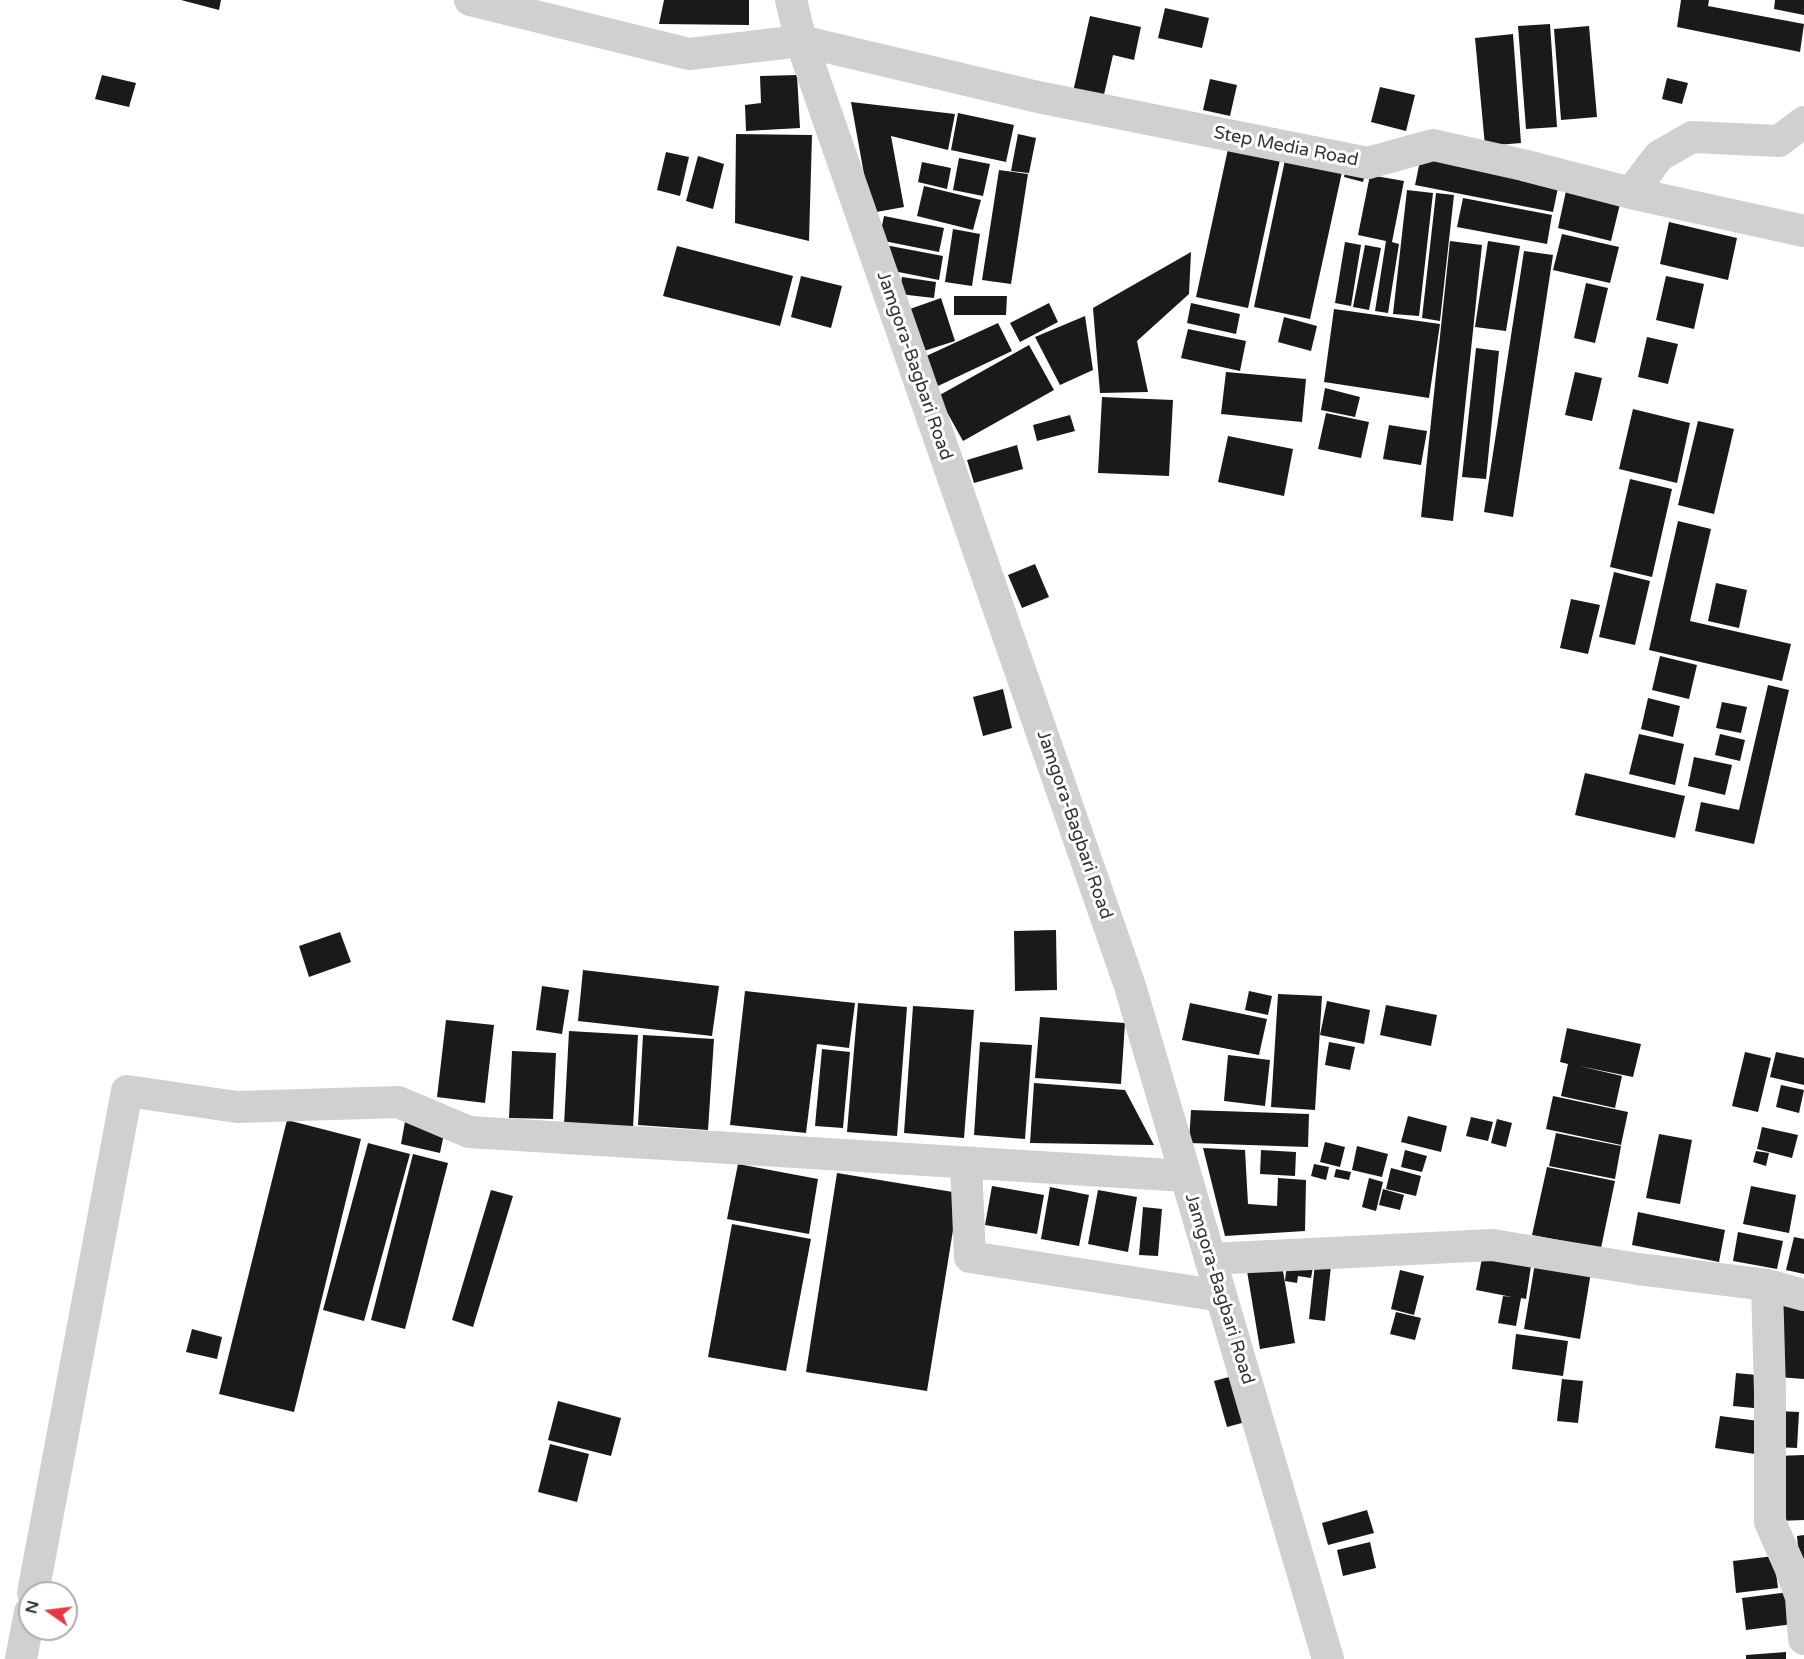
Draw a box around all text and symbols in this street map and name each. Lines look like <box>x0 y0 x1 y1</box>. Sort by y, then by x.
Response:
street label: Step Media Road <box>1212 122 1360 172</box>
street label: Jamgora-Bagbari Road <box>871 269 957 463</box>
street label: Jamgora-Bagbari Road <box>1031 728 1117 922</box>
street label: Jamgora-Bagbari Road <box>1180 1191 1258 1387</box>
north arrow <box>18 1581 78 1641</box>
text: N <box>21 1598 44 1616</box>

